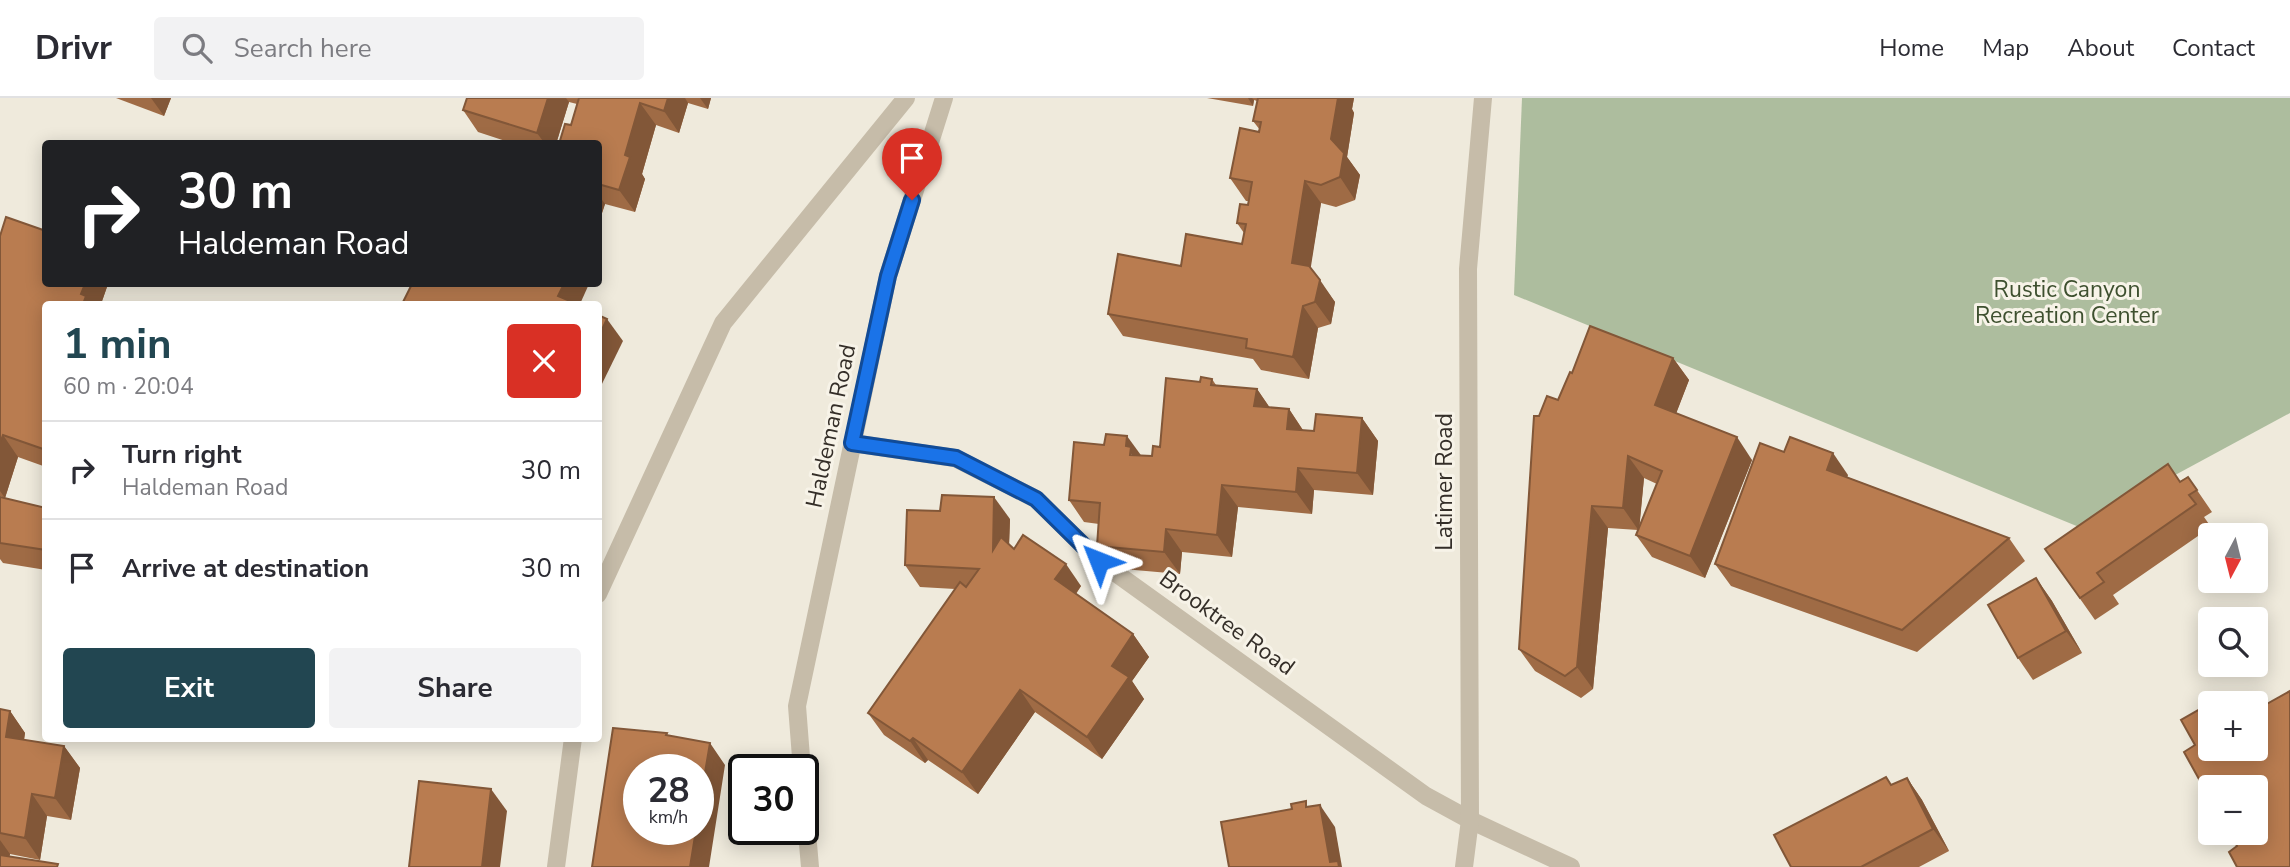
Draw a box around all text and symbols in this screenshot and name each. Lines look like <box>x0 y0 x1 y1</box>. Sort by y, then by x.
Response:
search box <box>154 17 644 80</box>
text: Drivr <box>35 26 112 71</box>
icon: search <box>178 29 216 67</box>
text: Search here <box>234 31 372 66</box>
text: Home <box>1879 32 1944 64</box>
text: Map <box>1982 32 2029 64</box>
text: About <box>2067 32 2134 64</box>
text: Contact <box>2172 32 2255 64</box>
pin <box>882 128 942 200</box>
icon: arrive <box>893 139 931 177</box>
text: 30 m <box>178 158 293 225</box>
icon: right <box>63 168 154 259</box>
text: Haldeman Road <box>178 222 410 265</box>
park label: Rustic Canyon Recreation Center <box>1975 274 2160 331</box>
text: 1 min <box>63 316 172 373</box>
button: close <box>507 324 581 398</box>
street label: Haldeman Road <box>799 341 863 511</box>
text: 60 m · 20:04 <box>63 371 194 402</box>
street label: Latimer Road <box>1429 413 1460 551</box>
text: Turn right <box>122 437 241 472</box>
icon: right <box>63 451 101 489</box>
text: 30 m <box>521 453 581 488</box>
text: Haldeman Road <box>122 472 288 503</box>
north arrow <box>2198 523 2268 593</box>
map controls <box>2198 523 2268 845</box>
position arrow <box>1062 524 1136 598</box>
icon: arrive <box>63 549 101 587</box>
text: Arrive at destination <box>122 551 369 586</box>
text: 30 m <box>521 551 581 586</box>
street label: Brooktree Road <box>1153 563 1301 683</box>
button: search <box>2198 607 2268 677</box>
button: Exit <box>63 648 315 728</box>
button: Share <box>329 648 581 728</box>
button: + <box>2198 691 2268 761</box>
speed limit sign: 30 <box>728 754 819 845</box>
text: 28 <box>647 767 690 814</box>
button: − <box>2198 775 2268 845</box>
text: km/h <box>649 805 688 829</box>

